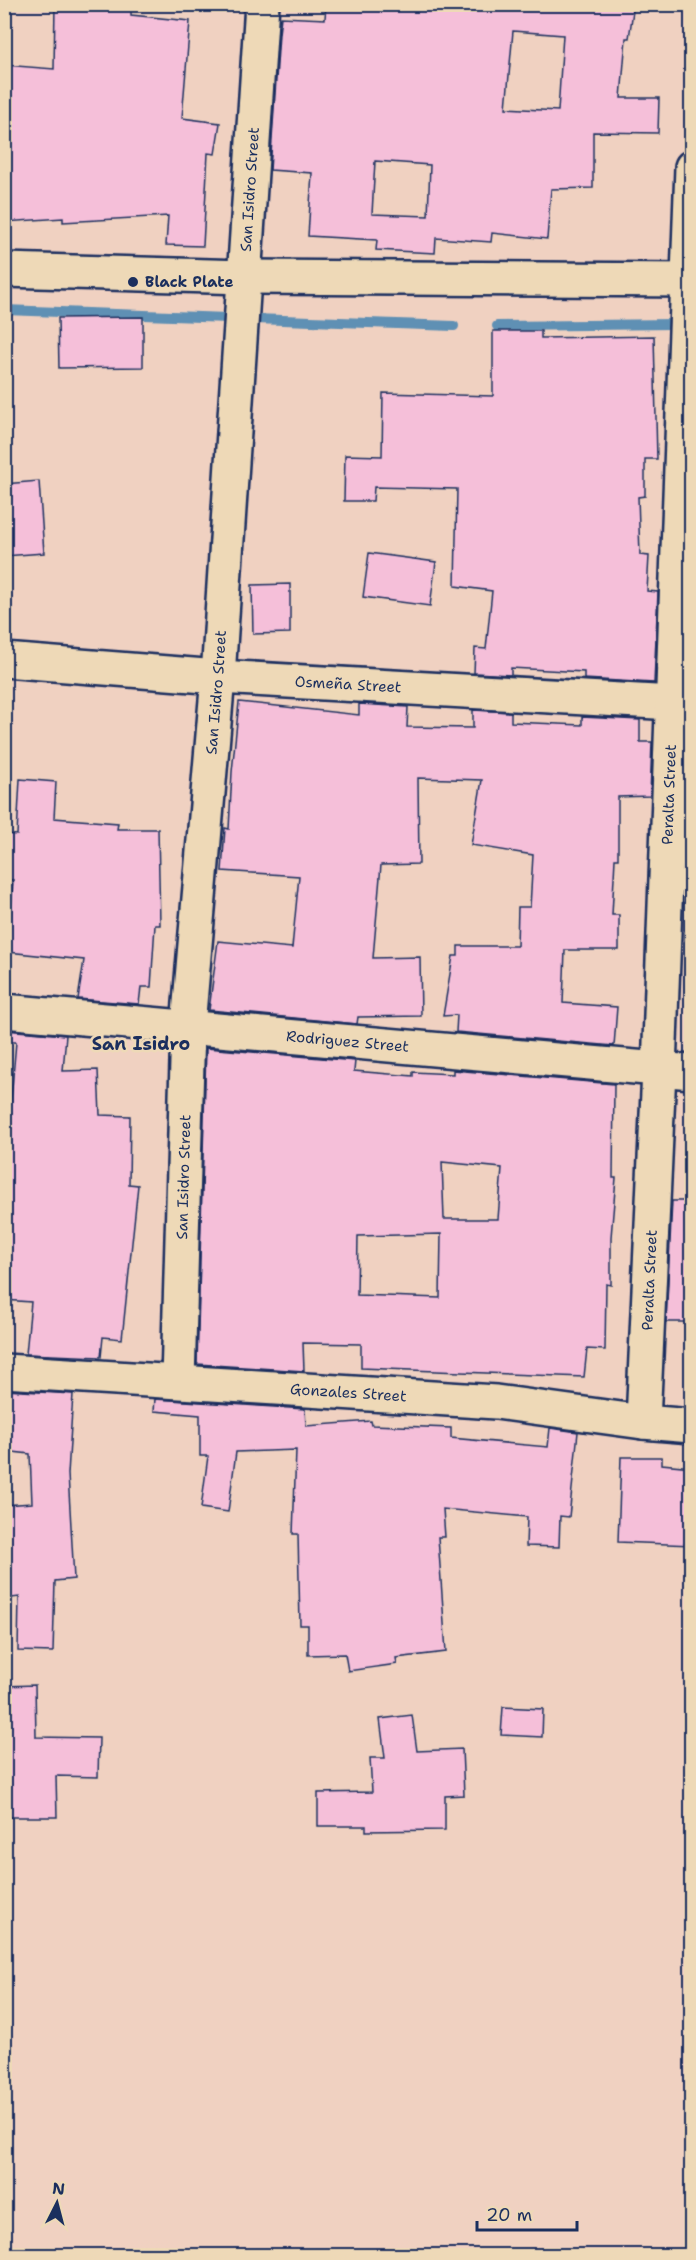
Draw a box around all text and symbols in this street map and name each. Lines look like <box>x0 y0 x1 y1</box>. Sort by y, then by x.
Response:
street label: San Isidro Street <box>236 126 264 252</box>
place label: Black Plate <box>145 272 233 292</box>
marker: Black Plate <box>126 275 140 289</box>
street label: San Isidro Street <box>201 629 231 755</box>
street label: Osmeña Street <box>294 671 402 697</box>
street label: Peralta Street <box>657 744 681 845</box>
street label: Rodriguez Street <box>285 1026 410 1057</box>
district label: San Isidro <box>92 1032 190 1056</box>
street label: San Isidro Street <box>172 1114 195 1240</box>
street label: Peralta Street <box>637 1229 662 1331</box>
street label: Gonzales Street <box>289 1379 407 1406</box>
north arrow <box>27 2173 87 2233</box>
text: N <box>51 2177 66 2200</box>
scale bar <box>477 2194 578 2232</box>
text: 20 m <box>486 2203 532 2227</box>

